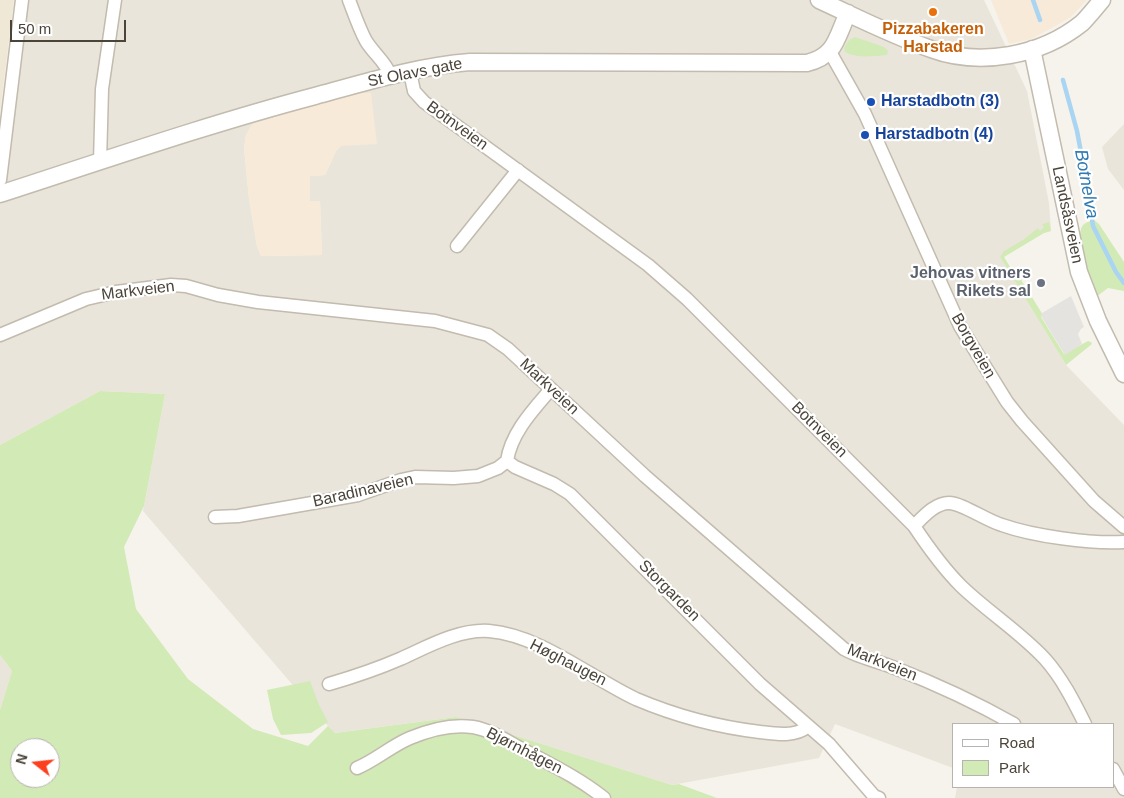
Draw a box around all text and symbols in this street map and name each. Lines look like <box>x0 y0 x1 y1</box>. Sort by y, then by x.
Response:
marker: Pizzabakeren Harstad <box>927 6 939 18</box>
scale bar <box>12 10 129 42</box>
text: 50 m <box>18 20 51 37</box>
place label: Pizzabakeren Harstad <box>882 20 984 58</box>
street label: St Olavs gate <box>366 54 464 92</box>
place label: Harstadbotn (3) <box>881 92 999 112</box>
marker: Harstadbotn (3) <box>865 96 877 108</box>
street label: Botnveien <box>423 97 491 155</box>
place label: Harstadbotn (4) <box>875 125 993 145</box>
marker: Harstadbotn (4) <box>859 129 871 141</box>
water label: Botnelva <box>1069 148 1103 220</box>
street label: Landsåsveien <box>1047 165 1087 265</box>
place label: Jehovas vitners Rikets sal <box>910 264 1031 302</box>
street label: Markveien <box>100 277 176 305</box>
marker: Jehovas vitners Rikets sal <box>1035 277 1047 289</box>
street label: Borgveien <box>947 310 999 382</box>
street label: Markveien <box>515 355 583 419</box>
street label: Botnveien <box>787 398 851 462</box>
street label: Baradinaveien <box>311 470 415 512</box>
street label: Storgarden <box>634 556 704 626</box>
street label: Høghaugen <box>526 635 610 691</box>
street label: Markveien <box>844 640 920 686</box>
legend <box>952 723 1114 788</box>
street label: Bjørnhågen <box>483 724 565 778</box>
text: Road <box>999 734 1035 751</box>
north arrow <box>10 738 60 788</box>
text: N <box>12 752 31 766</box>
text: Park <box>999 759 1030 776</box>

